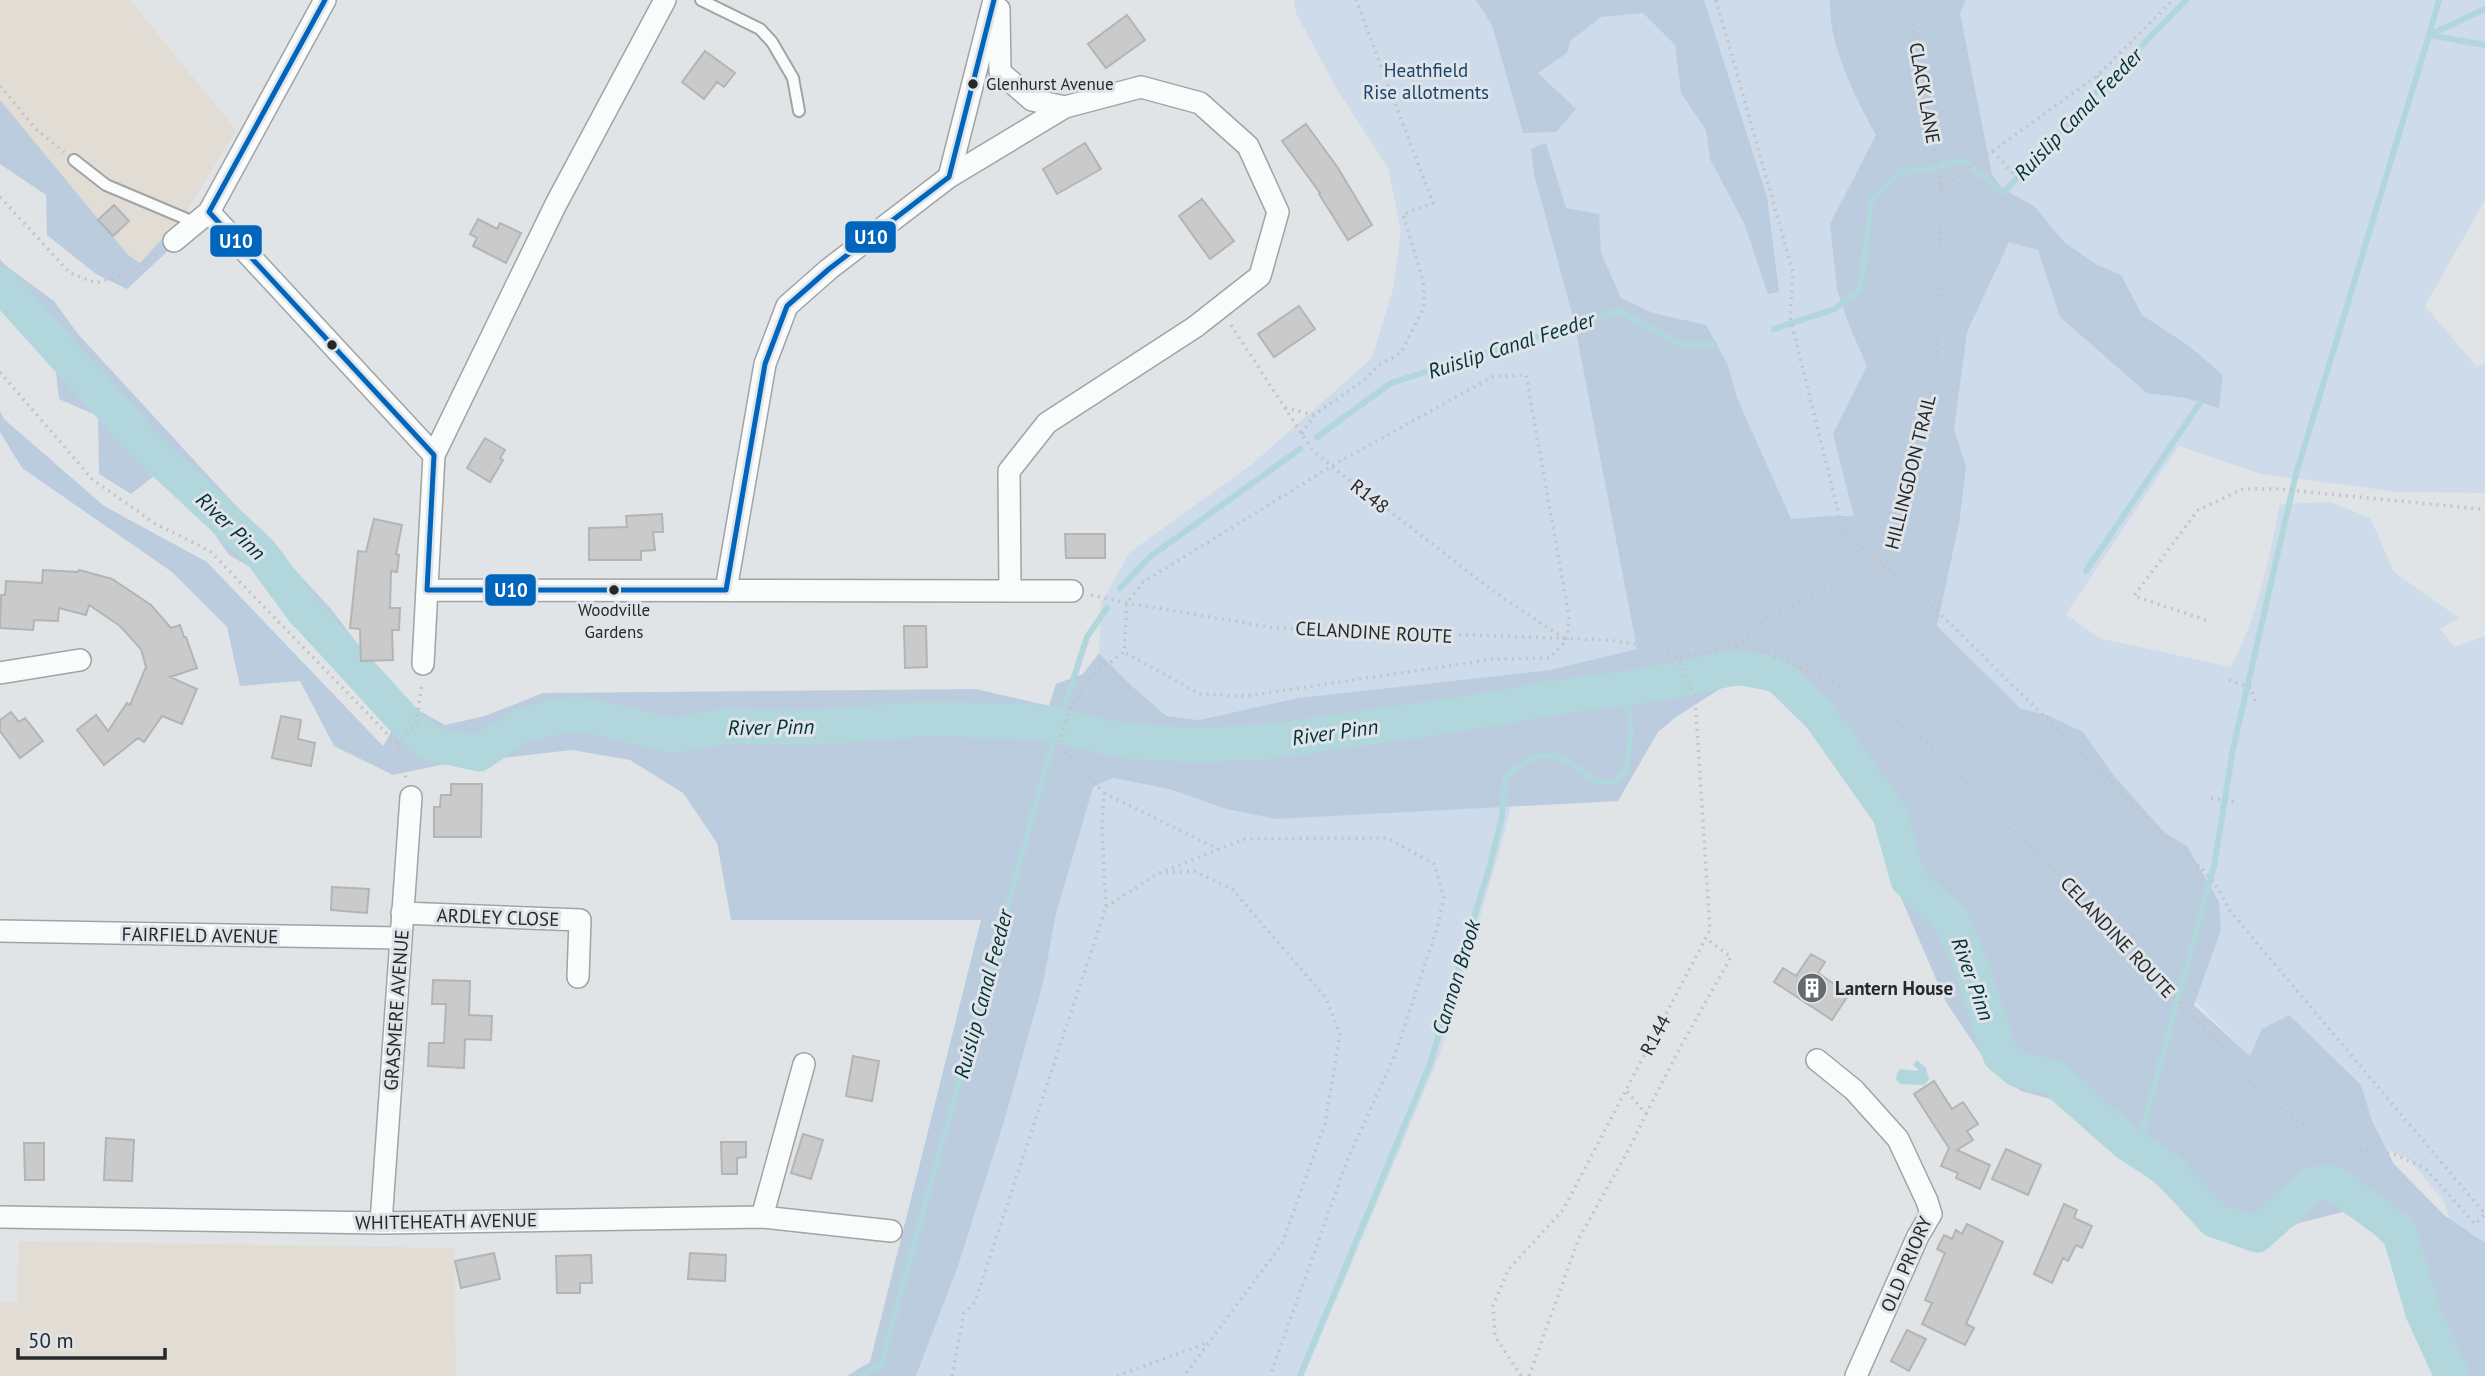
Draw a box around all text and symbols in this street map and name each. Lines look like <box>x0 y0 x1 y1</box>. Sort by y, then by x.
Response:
street label: CLACK LANE <box>1904 40 1946 146</box>
water label: Ruislip Canal Feeder <box>2008 41 2150 186</box>
park label: Heathfield Rise allotments <box>1363 58 1489 104</box>
place label: Glenhurst Avenue <box>986 73 1114 95</box>
marker: Glenhurst Avenue <box>966 77 980 91</box>
line badge: U10 <box>844 220 897 254</box>
line badge: U10 <box>209 224 263 258</box>
text: U10 <box>854 225 888 249</box>
text: U10 <box>219 229 253 253</box>
water label: Ruislip Canal Feeder <box>1424 305 1600 385</box>
unlabelled marker <box>325 338 339 352</box>
street label: HILLINGDON TRAIL <box>1879 392 1941 552</box>
street label: R148 <box>1346 473 1394 519</box>
water label: River Pinn <box>190 486 272 566</box>
line badge: U10 <box>484 573 537 607</box>
text: U10 <box>494 578 528 602</box>
marker: Woodville Gardens <box>607 583 621 597</box>
place label: Woodville Gardens <box>578 599 650 643</box>
street label: CELANDINE ROUTE <box>1295 616 1453 648</box>
water label: River Pinn <box>727 713 815 741</box>
water label: River Pinn <box>1290 713 1380 751</box>
street label: CELANDINE ROUTE <box>2056 871 2180 1003</box>
street label: ARDLEY CLOSE <box>436 903 560 931</box>
water label: Ruislip Canal Feeder <box>947 905 1019 1081</box>
water label: Cannon Brook <box>1426 915 1487 1038</box>
street label: FAIRFIELD AVENUE <box>121 922 279 948</box>
street label: GRASMERE AVENUE <box>378 929 414 1091</box>
water label: River Pinn <box>1945 934 2001 1024</box>
building icon: Lantern House <box>1795 971 1829 1005</box>
place label: Lantern House <box>1835 976 1953 1000</box>
street label: R144 <box>1634 1011 1676 1059</box>
street label: WHITEHEATH AVENUE <box>355 1207 537 1235</box>
street label: OLD PRIORY <box>1875 1212 1937 1315</box>
scale bar <box>18 1316 164 1360</box>
text: 50 m <box>28 1327 74 1354</box>

